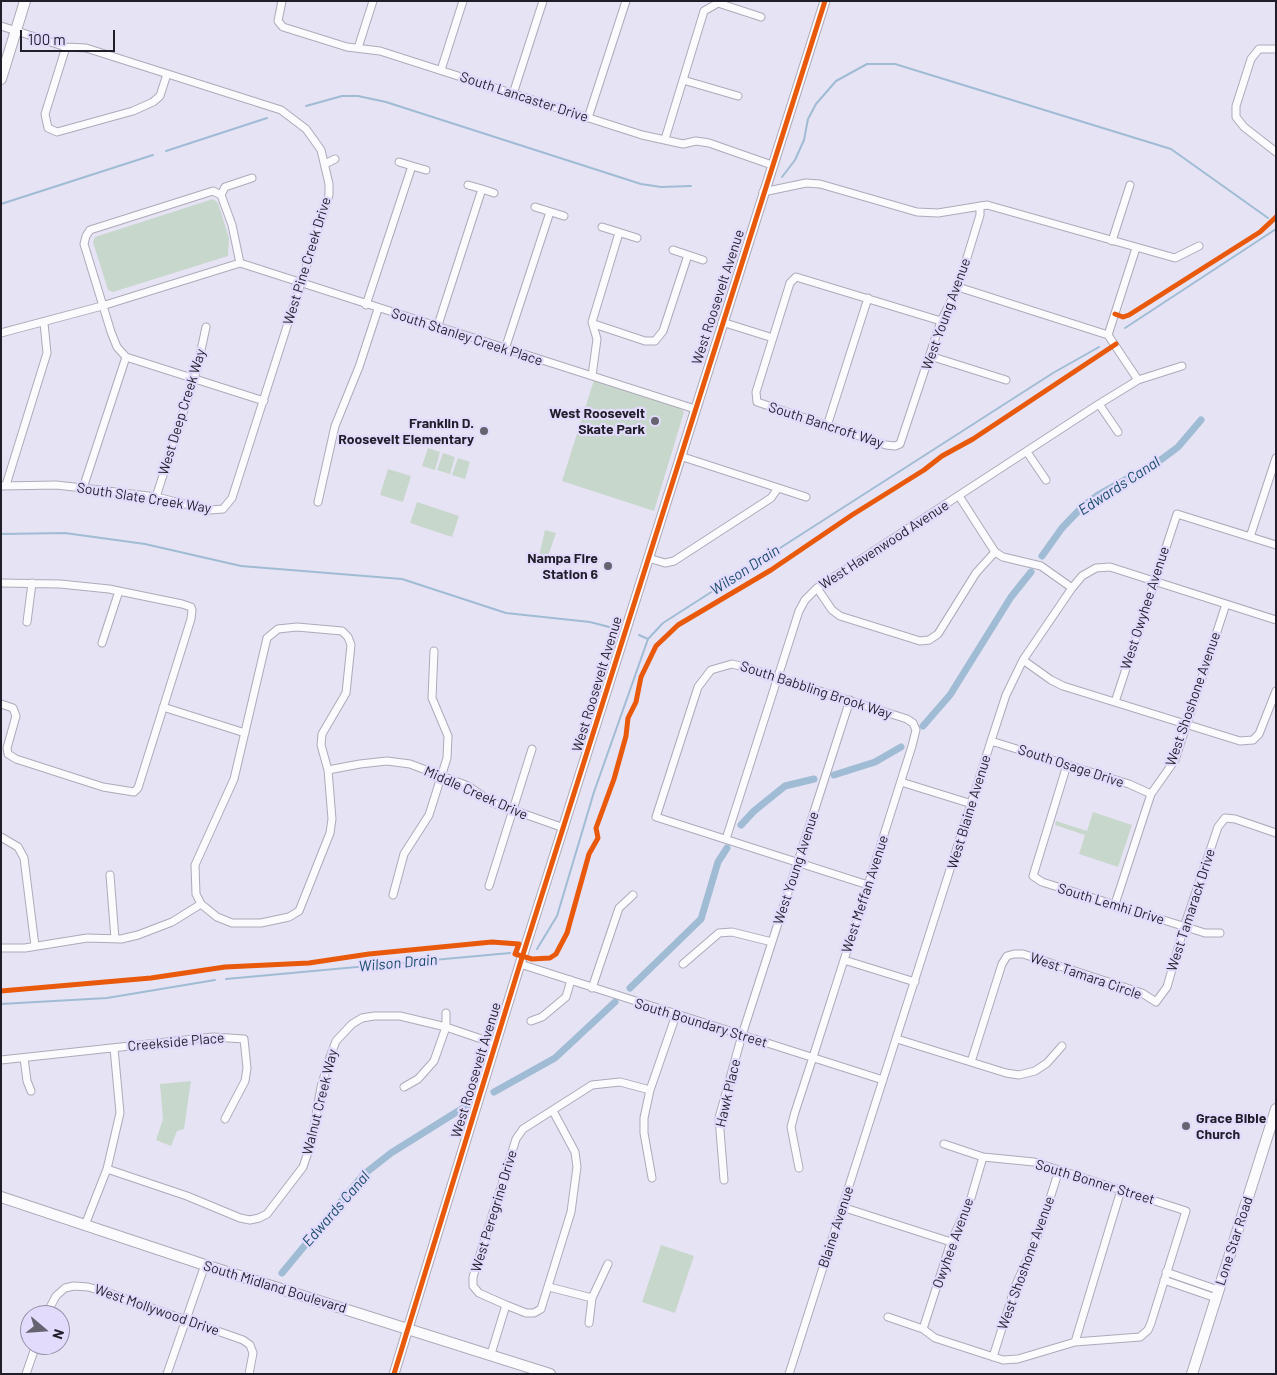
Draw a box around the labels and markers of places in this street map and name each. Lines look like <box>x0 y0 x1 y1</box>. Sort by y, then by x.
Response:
place label: West Roosevelt Skate Park <box>549 405 645 438</box>
place label: Franklin D. Roosevelt Elementary <box>338 415 474 448</box>
marker: West Roosevelt Skate Park <box>649 415 661 427</box>
marker: Franklin D. Roosevelt Elementary <box>478 425 490 437</box>
place label: Nampa Fire Station 6 <box>527 550 598 582</box>
marker: Nampa Fire Station 6 <box>602 560 614 572</box>
place label: Grace Bible Church <box>1196 1110 1266 1142</box>
marker: Grace Bible Church <box>1180 1120 1192 1132</box>

